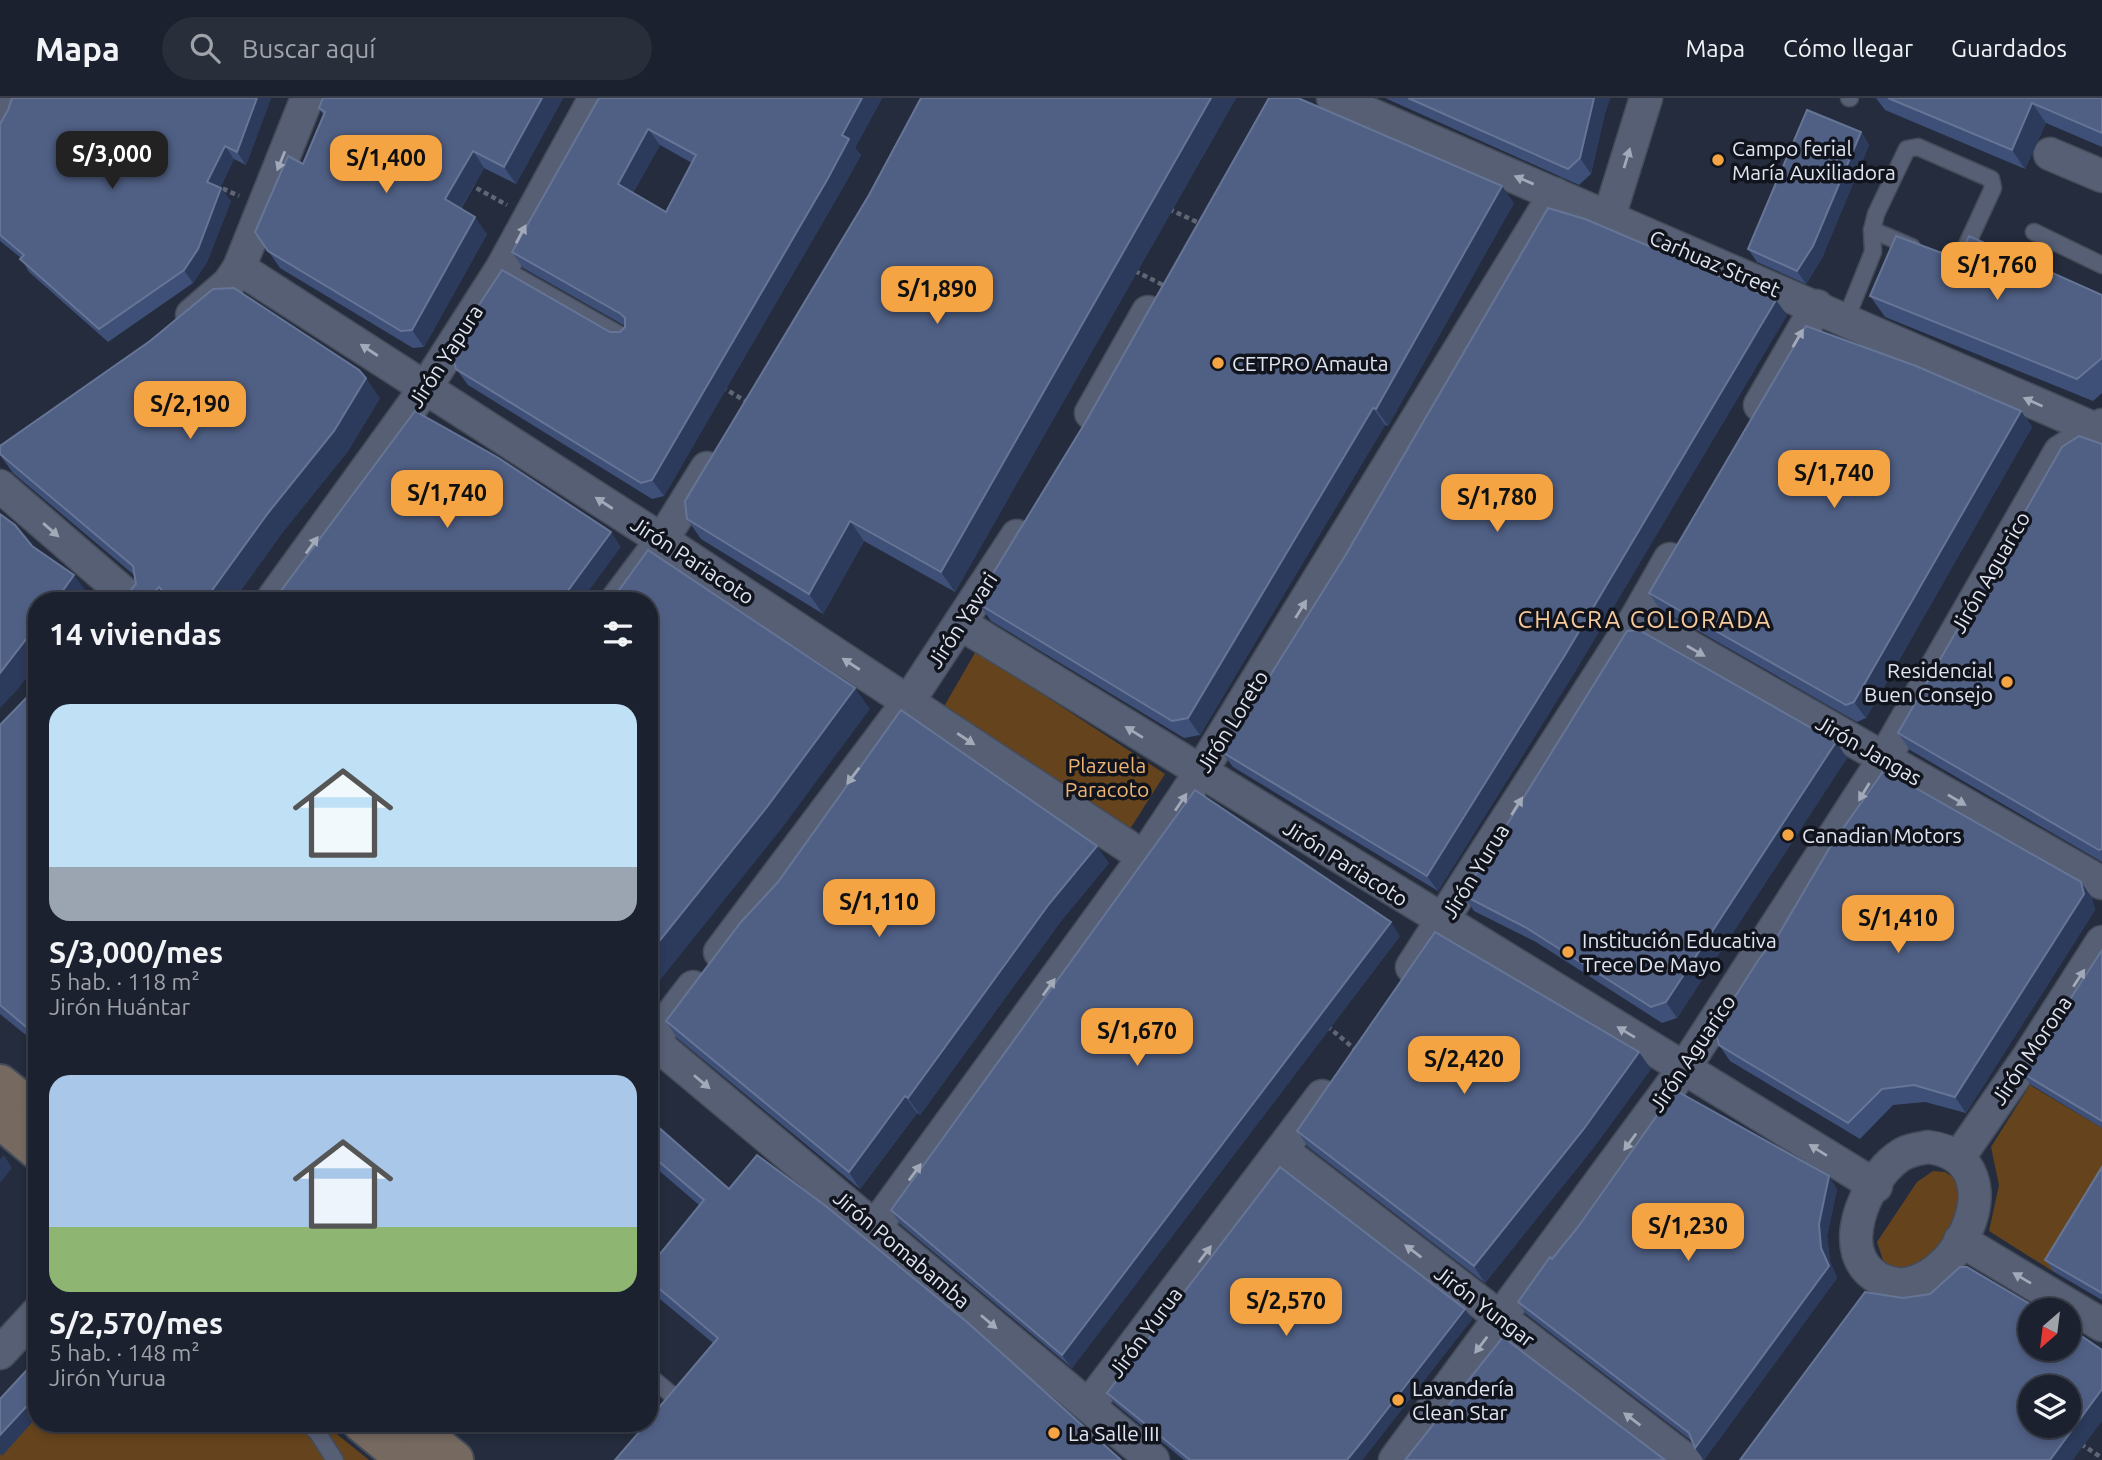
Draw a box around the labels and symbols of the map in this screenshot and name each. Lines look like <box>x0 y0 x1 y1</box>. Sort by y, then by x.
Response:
pin: S/3,000 <box>47 132 177 191</box>
pin: S/1,400 <box>321 136 451 195</box>
place label: Campo ferial María Auxiliadora <box>1732 136 1896 184</box>
one-way arrow <box>1623 147 1633 168</box>
one-way arrow <box>276 151 287 172</box>
marker: Campo ferial María Auxiliadora <box>1710 152 1726 168</box>
one-way arrow <box>1514 174 1534 186</box>
one-way arrow <box>515 224 527 244</box>
street label: Carhuaz Street <box>1646 225 1784 301</box>
pin: S/1,760 <box>1932 242 2062 302</box>
pin: S/1,890 <box>872 266 1002 326</box>
street label: Jirón Yapura <box>403 300 487 412</box>
one-way arrow <box>1792 328 1804 348</box>
one-way arrow <box>359 344 378 357</box>
place label: CETPRO Amauta <box>1232 351 1389 375</box>
marker: CETPRO Amauta <box>1210 355 1226 371</box>
pin: S/2,190 <box>125 382 255 441</box>
one-way arrow <box>2023 396 2044 407</box>
pin: S/1,740 <box>1769 450 1899 510</box>
pin: S/1,740 <box>382 470 512 530</box>
pin: S/1,780 <box>1432 474 1562 534</box>
one-way arrow <box>595 496 614 509</box>
street label: Jirón Aguarico <box>1946 507 2034 637</box>
street label: Jirón Pariacoto <box>627 511 759 609</box>
one-way arrow <box>43 522 60 538</box>
one-way arrow <box>305 536 319 554</box>
street label: Jirón Yavari <box>922 568 1002 672</box>
one-way arrow <box>1295 599 1308 619</box>
district label: CHACRA COLORADA <box>1518 606 1772 633</box>
one-way arrow <box>1686 645 1706 657</box>
one-way arrow <box>842 658 861 671</box>
place label: Residencial Buen Consejo <box>1864 658 1993 706</box>
street label: Jirón Loreto <box>1191 666 1273 776</box>
marker: Residencial Buen Consejo <box>1999 674 2015 690</box>
street label: Jirón Jangas <box>1812 710 1926 790</box>
one-way arrow <box>1124 726 1143 739</box>
one-way arrow <box>956 732 975 745</box>
park label: Plazuela Paracoto <box>1065 753 1149 801</box>
one-way arrow <box>846 767 860 785</box>
one-way arrow <box>1857 783 1870 802</box>
one-way arrow <box>1174 793 1188 811</box>
one-way arrow <box>1947 794 1967 806</box>
one-way arrow <box>1510 796 1523 815</box>
street label: Jirón Pariacoto <box>1279 815 1413 911</box>
street label: Jirón Yurua <box>1437 819 1513 923</box>
place label: Canadian Motors <box>1802 823 1962 847</box>
marker: Canadian Motors <box>1780 827 1796 843</box>
pin: S/1,110 <box>814 880 944 939</box>
pin: S/1,410 <box>1833 896 1963 955</box>
place label: Institución Educativa Trece De Mayo <box>1582 928 1777 976</box>
marker: Institución Educativa Trece De Mayo <box>1560 944 1576 960</box>
one-way arrow <box>2073 968 2086 988</box>
one-way arrow <box>1042 978 1056 997</box>
street label: Jirón Aguarico <box>1644 990 1740 1116</box>
street label: Jirón Morona <box>1986 991 2076 1109</box>
pin: S/1,670 <box>1072 1009 1202 1068</box>
one-way arrow <box>1617 1026 1636 1039</box>
pin: S/2,420 <box>1399 1037 1529 1096</box>
one-way arrow <box>693 1074 710 1089</box>
one-way arrow <box>1623 1133 1637 1151</box>
one-way arrow <box>1808 1144 1827 1157</box>
one-way arrow <box>908 1163 922 1181</box>
street label: Jirón Pomabamba <box>829 1185 975 1313</box>
pin: S/1,230 <box>1623 1204 1753 1263</box>
one-way arrow <box>1404 1243 1422 1258</box>
one-way arrow <box>1198 1244 1212 1263</box>
street label: Jirón Yungar <box>1430 1261 1540 1351</box>
one-way arrow <box>2013 1271 2032 1284</box>
pin: S/2,570 <box>1221 1278 1351 1338</box>
street label: Jirón Yurua <box>1103 1282 1187 1382</box>
north arrow <box>2018 1298 2081 1362</box>
one-way arrow <box>981 1314 998 1329</box>
one-way arrow <box>1474 1336 1488 1354</box>
place label: Lavandería Clean Star <box>1412 1376 1514 1424</box>
marker: Lavandería Clean Star <box>1390 1392 1406 1408</box>
one-way arrow <box>1623 1412 1641 1426</box>
place label: La Salle III <box>1068 1421 1160 1445</box>
marker: La Salle III <box>1046 1425 1062 1441</box>

